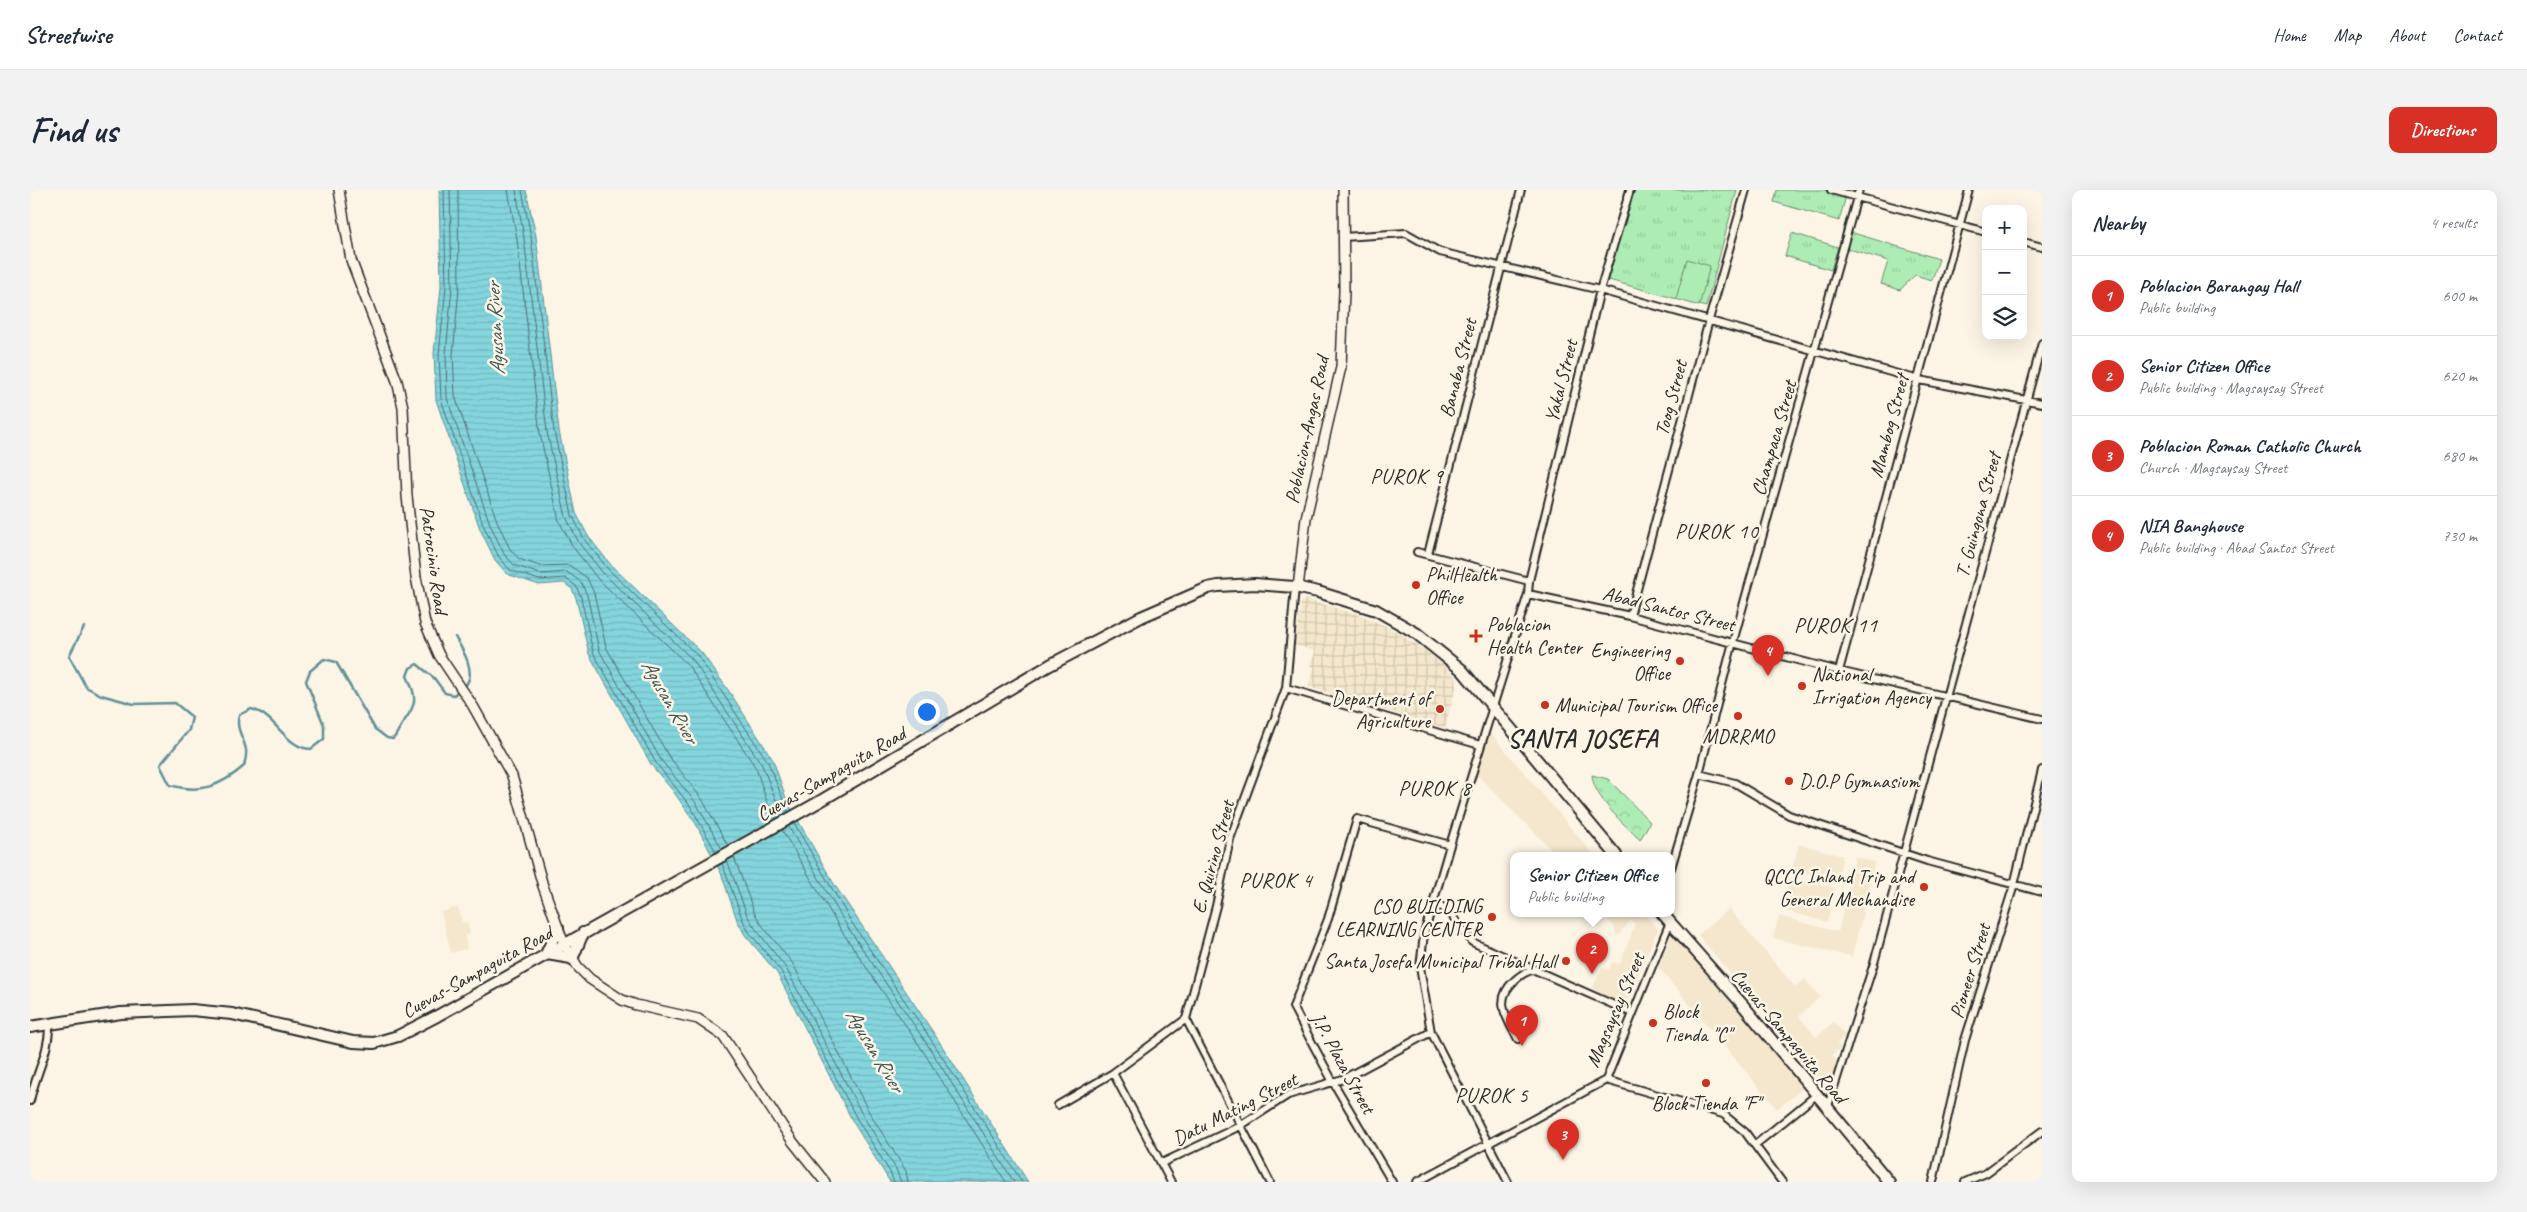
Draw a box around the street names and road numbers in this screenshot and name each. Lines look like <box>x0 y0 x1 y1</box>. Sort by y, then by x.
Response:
street label: Banaba Street <box>1434 314 1483 420</box>
street label: Yakal Street <box>1539 335 1584 425</box>
street label: Poblacion-Angas Road <box>1279 351 1335 506</box>
street label: Toog Street <box>1649 355 1694 438</box>
street label: Mambog Street <box>1863 369 1916 480</box>
street label: Champaca Street <box>1746 375 1803 498</box>
street label: T. Guingona Street <box>1949 447 2008 580</box>
street label: Patrocinio Road <box>414 505 454 618</box>
street label: Abad Santos Street <box>1600 581 1740 638</box>
street label: Cuevas-Sampaguita Road <box>752 720 913 827</box>
street label: E. Quirino Street <box>1186 796 1241 916</box>
street label: Pioneer Street <box>1944 918 1997 1021</box>
street label: Cuevas-Sampaguita Road <box>397 919 559 1024</box>
street label: Magsaysay Street <box>1580 947 1651 1071</box>
street label: Cuevas-Sampaguita Road <box>1725 964 1855 1111</box>
street label: J.P. Plaza Street <box>1304 1007 1382 1120</box>
street label: Datu Mating Street <box>1169 1066 1303 1151</box>

